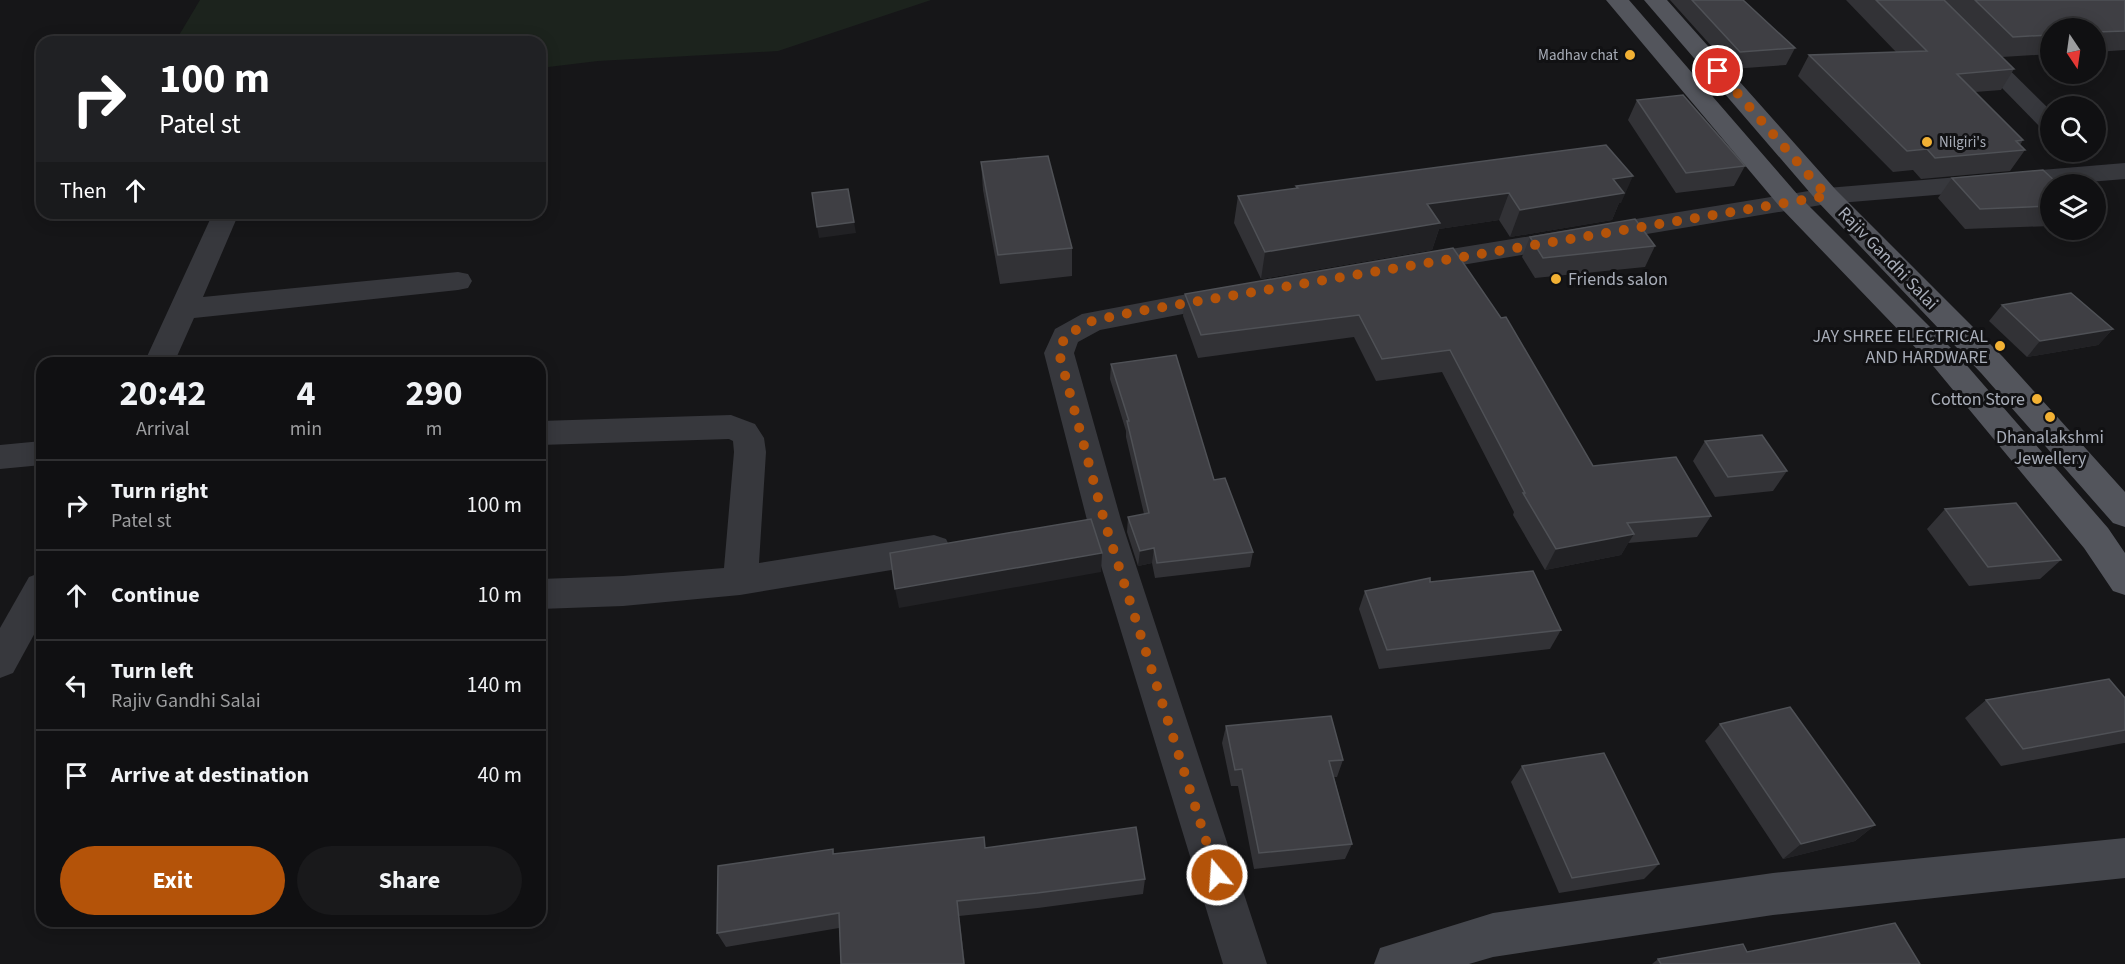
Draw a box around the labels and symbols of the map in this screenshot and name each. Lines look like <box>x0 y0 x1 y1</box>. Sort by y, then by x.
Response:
north arrow <box>2040 18 2106 84</box>
place label: Madhav chat <box>1538 45 1618 66</box>
pin <box>1692 45 1743 96</box>
marker: Madhav chat <box>1623 48 1637 62</box>
place label: Nilgiri's <box>1939 132 1986 153</box>
marker: Nilgiri's <box>1920 135 1934 149</box>
street label: Rajiv Gandhi Salai <box>1832 201 1943 315</box>
place label: Friends salon <box>1568 267 1668 292</box>
marker: Friends salon <box>1549 272 1563 286</box>
place label: JAY SHREE ELECTRICAL AND HARDWARE <box>1812 324 1988 370</box>
marker: JAY SHREE ELECTRICAL AND HARDWARE <box>1993 339 2007 353</box>
place label: Cotton Store <box>1931 387 2025 412</box>
marker: Cotton Store <box>2030 392 2044 406</box>
marker: Dhanalakshmi Jewellery <box>2043 410 2057 424</box>
place label: Dhanalakshmi Jewellery <box>1996 425 2104 471</box>
position arrow <box>1185 843 1249 907</box>

